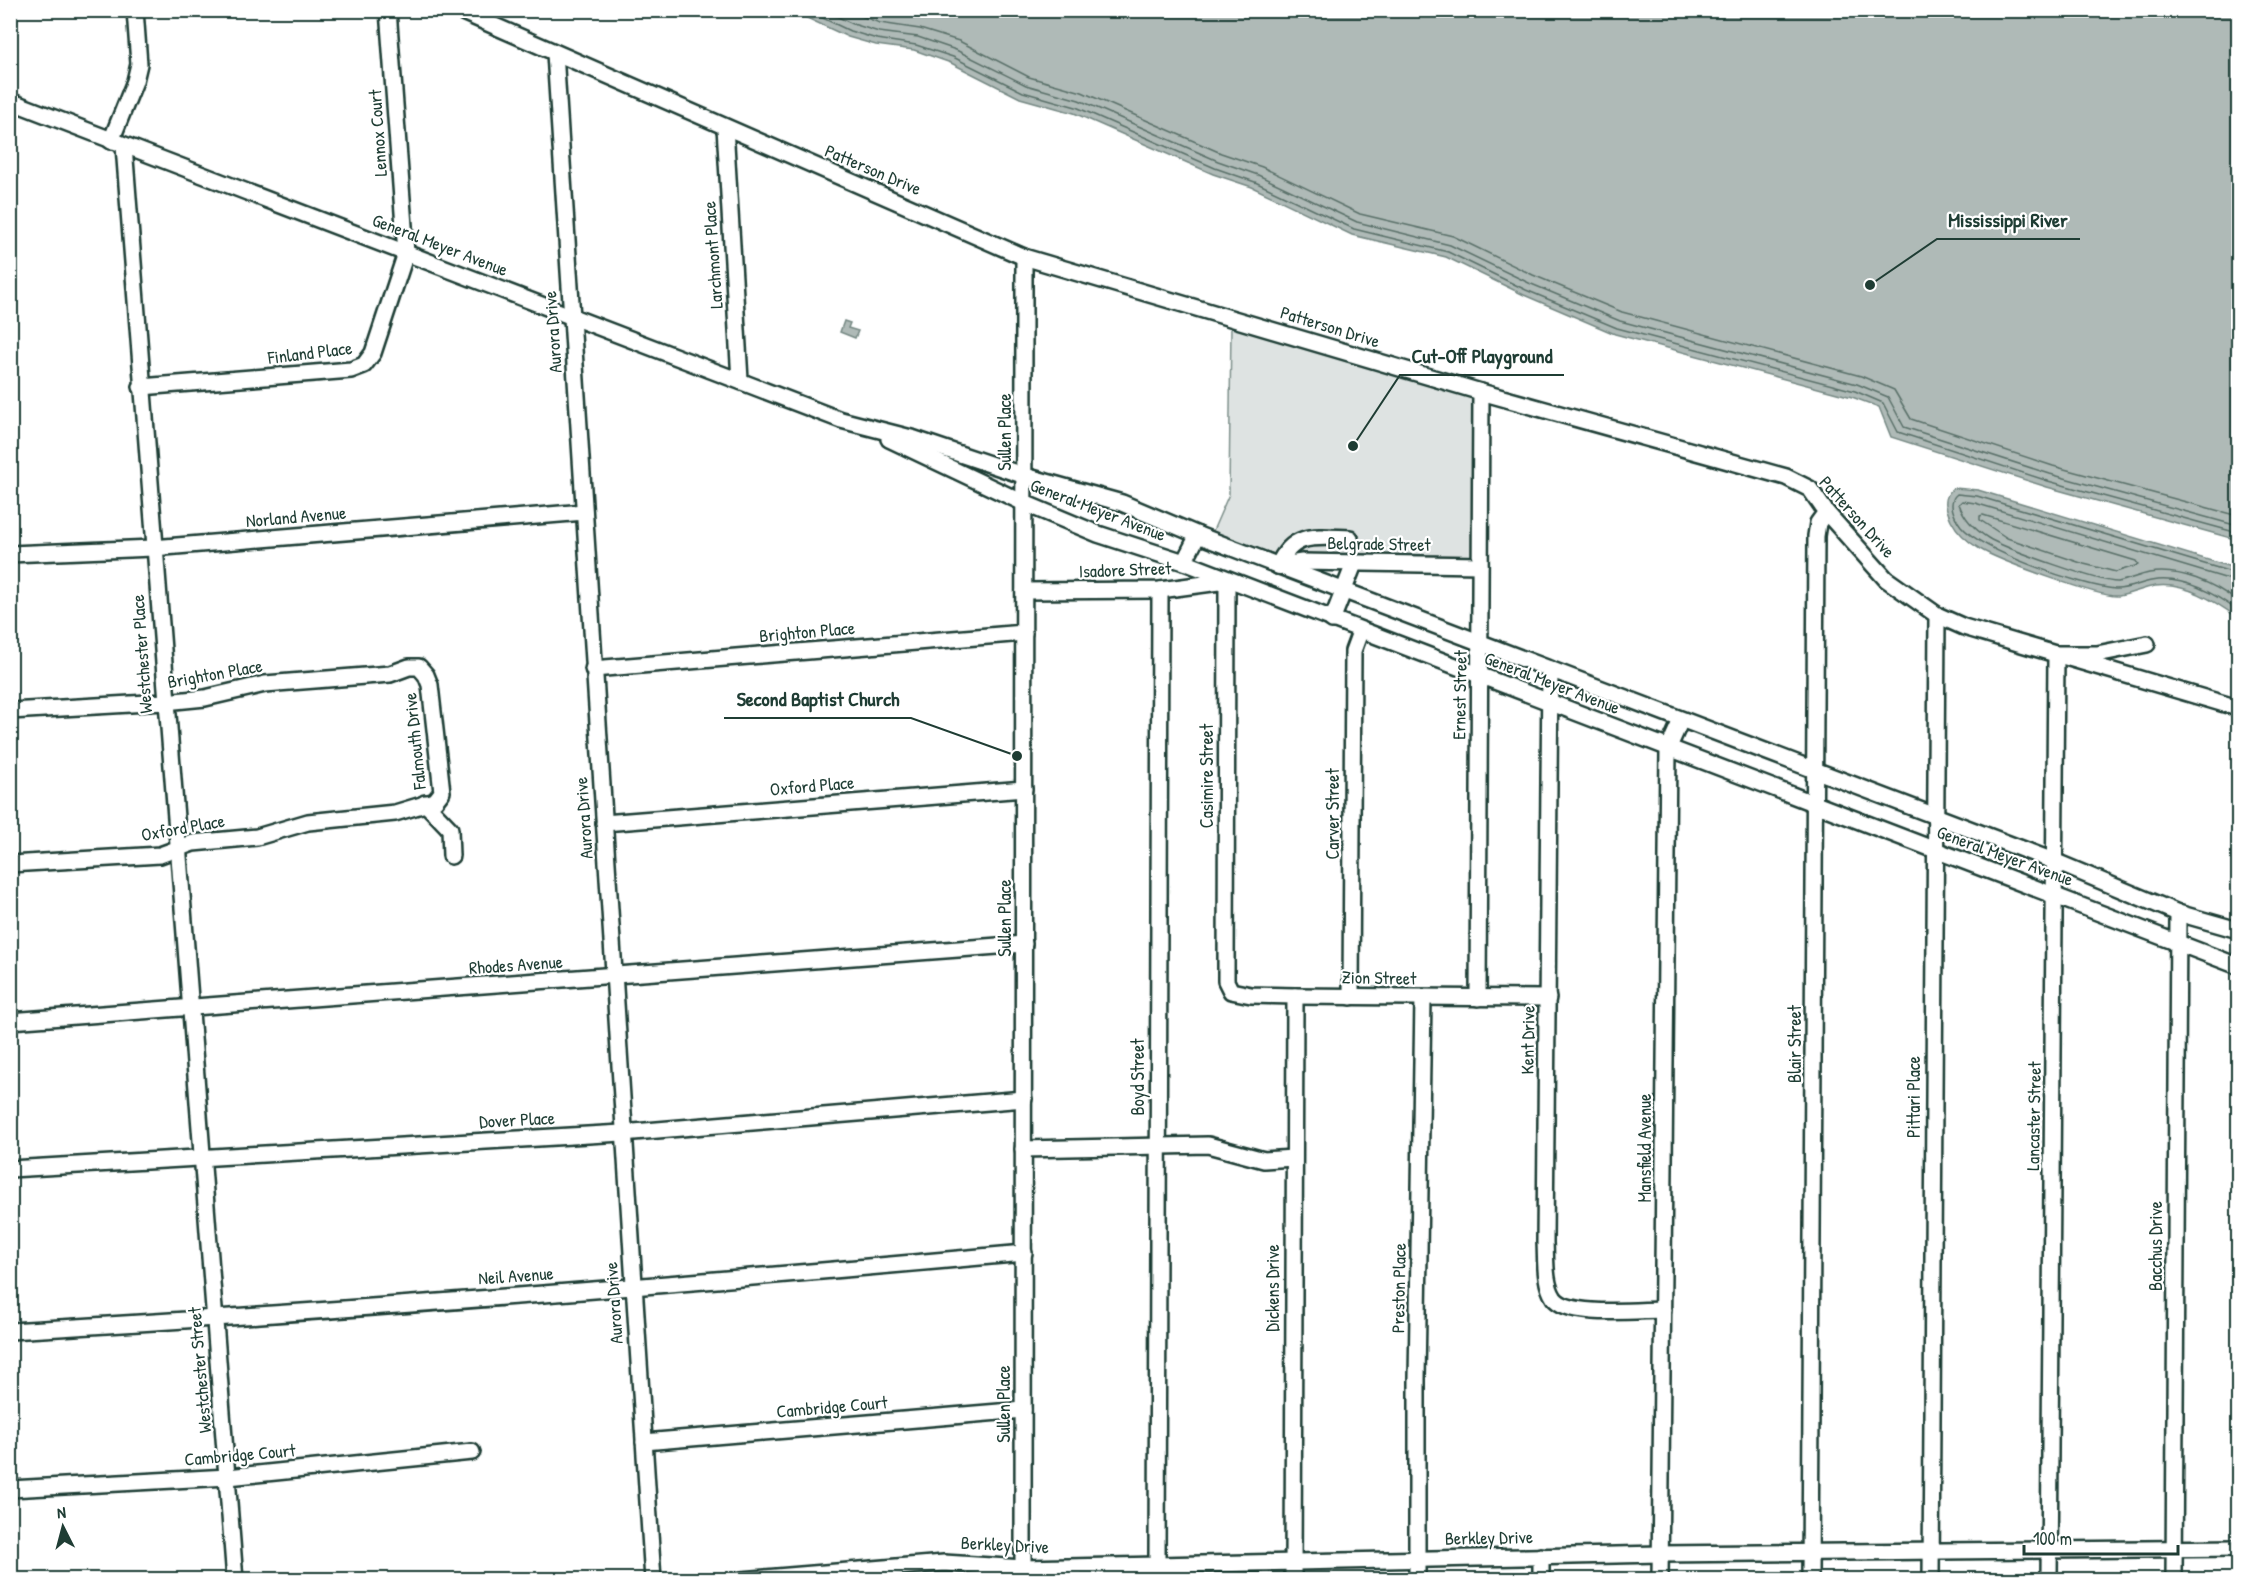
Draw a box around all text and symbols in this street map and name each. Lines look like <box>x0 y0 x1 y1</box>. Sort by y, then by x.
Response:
street label: Lennox Court <box>362 88 393 177</box>
street label: Patterson Drive <box>821 138 925 201</box>
street label: Larchmont Place <box>696 200 729 310</box>
callout: Mississippi River <box>1937 201 2080 239</box>
text: Mississippi River <box>1948 206 2068 234</box>
street label: General Meyer Avenue <box>369 207 512 282</box>
street label: Aurora Drive <box>537 290 568 374</box>
street label: Patterson Drive <box>1277 300 1383 353</box>
street label: Finland Place <box>265 335 354 370</box>
callout: Cut-Off Playground <box>1400 337 1564 375</box>
text: Cut-Off Playground <box>1412 342 1553 370</box>
street label: Sullen Place <box>992 393 1017 471</box>
street label: Patterson Drive <box>1814 470 1901 563</box>
street label: General Meyer Avenue <box>1027 472 1170 547</box>
street label: Norland Avenue <box>245 500 347 533</box>
street label: Belgrade Street <box>1327 530 1432 557</box>
street label: Isadore Street <box>1078 555 1173 584</box>
street label: Westchester Place <box>125 594 158 714</box>
street label: Brighton Place <box>758 615 856 648</box>
street label: General Meyer Avenue <box>1481 645 1624 720</box>
street label: Ernest Street <box>1446 649 1473 740</box>
street label: Brighton Place <box>165 653 264 694</box>
callout: Second Baptist Church <box>724 680 911 718</box>
text: Second Baptist Church <box>737 685 900 713</box>
street label: Falmouth Drive <box>397 691 432 792</box>
street label: Casimire Street <box>1194 723 1219 828</box>
street label: Carver Street <box>1320 768 1345 860</box>
street label: Oxford Place <box>769 769 855 802</box>
street label: Aurora Drive <box>568 776 599 860</box>
street label: Oxford Place <box>139 808 227 847</box>
street label: General Meyer Avenue <box>1934 819 2077 892</box>
street label: Sullen Place <box>992 879 1017 957</box>
street label: Rhodes Avenue <box>468 949 564 980</box>
street label: Zion Street <box>1341 964 1417 991</box>
street label: Blair Street <box>1782 1004 1807 1083</box>
street label: Kent Drive <box>1514 1005 1541 1075</box>
street label: Boyd Street <box>1125 1038 1150 1116</box>
street label: Pittari Place <box>1901 1056 1926 1138</box>
street label: Lancaster Street <box>2020 1060 2047 1171</box>
street label: Mansfield Avenue <box>1632 1094 1657 1202</box>
street label: Dover Place <box>478 1105 556 1134</box>
street label: Bacchus Drive <box>2143 1201 2168 1291</box>
street label: Preston Place <box>1385 1243 1412 1333</box>
street label: Dickens Drive <box>1260 1244 1285 1332</box>
street label: Neil Avenue <box>478 1260 554 1291</box>
street label: Aurora Drive <box>598 1261 629 1345</box>
street label: Westchester Street <box>181 1305 217 1434</box>
street label: Sullen Place <box>991 1365 1016 1443</box>
street label: Cambridge Court <box>775 1389 889 1424</box>
street label: Cambridge Court <box>183 1437 297 1472</box>
north arrow <box>33 1497 93 1557</box>
text: N <box>56 1501 67 1523</box>
scale bar <box>2024 1518 2178 1556</box>
street label: Berkley Drive <box>1445 1524 1533 1551</box>
text: 100 m <box>2033 1526 2072 1551</box>
street label: Berkley Drive <box>960 1530 1050 1559</box>

